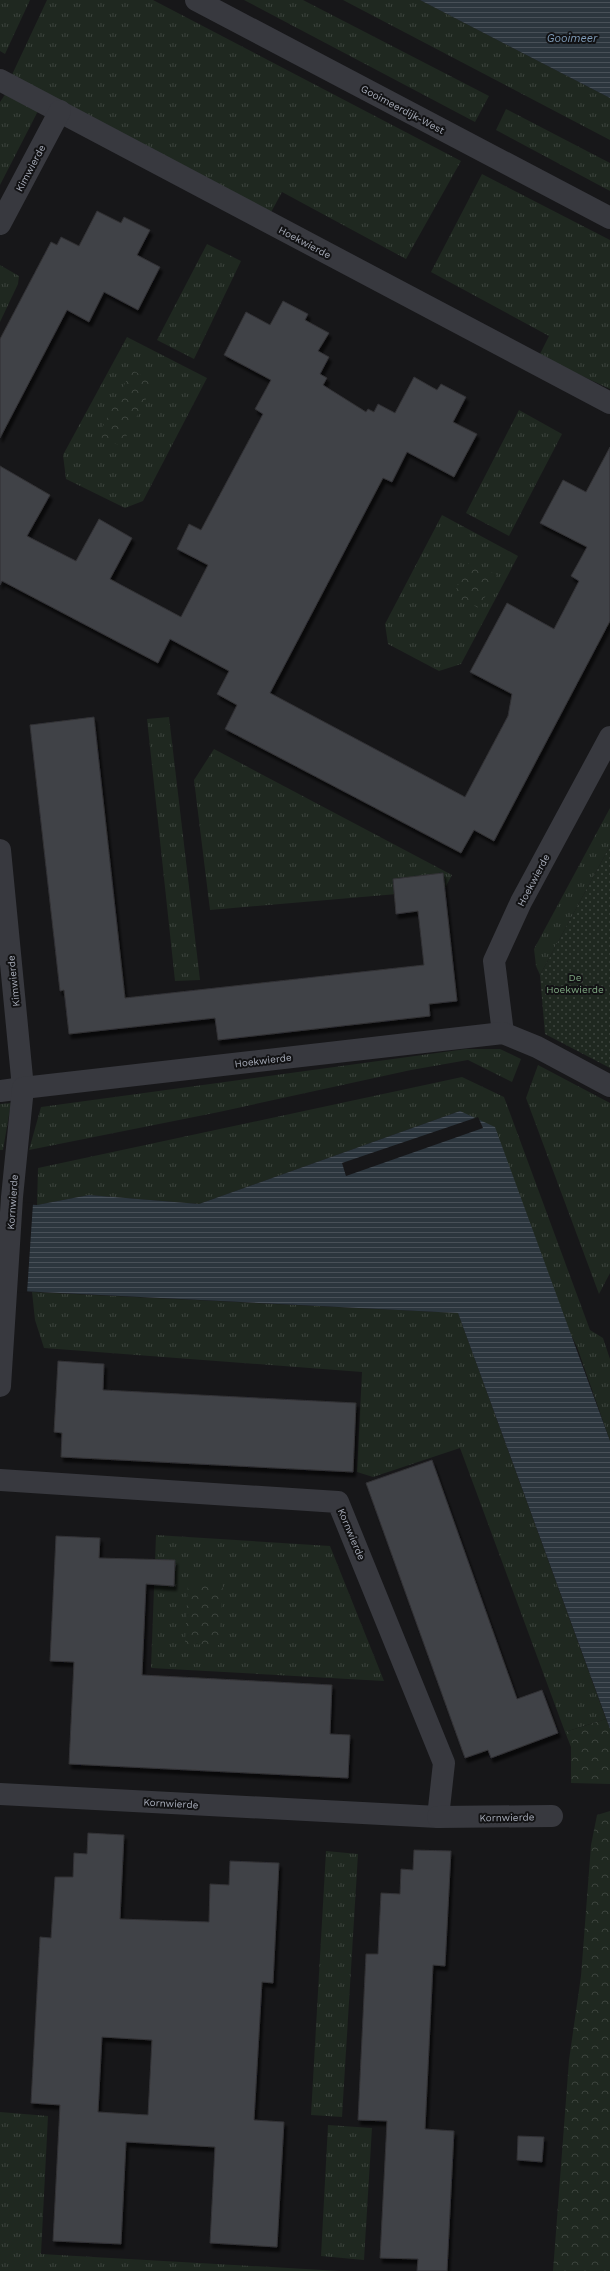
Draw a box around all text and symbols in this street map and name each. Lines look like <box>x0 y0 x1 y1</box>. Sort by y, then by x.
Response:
water label: Gooimeer <box>547 32 598 45</box>
street label: Gooimeerdijk-West <box>359 83 447 136</box>
street label: Kimwierde <box>14 143 47 194</box>
street label: Hoekwierde <box>277 224 333 261</box>
street label: Hoekwierde <box>515 852 552 908</box>
street label: Kimwierde <box>5 955 22 1007</box>
park label: De Hoekwierde <box>546 972 604 995</box>
street label: Hoekwierde <box>234 1052 292 1069</box>
street label: Kornwierde <box>5 1174 20 1230</box>
street label: Kornwierde <box>336 1507 367 1562</box>
street label: Kornwierde <box>143 1797 199 1810</box>
street label: Kornwierde <box>479 1812 535 1823</box>

